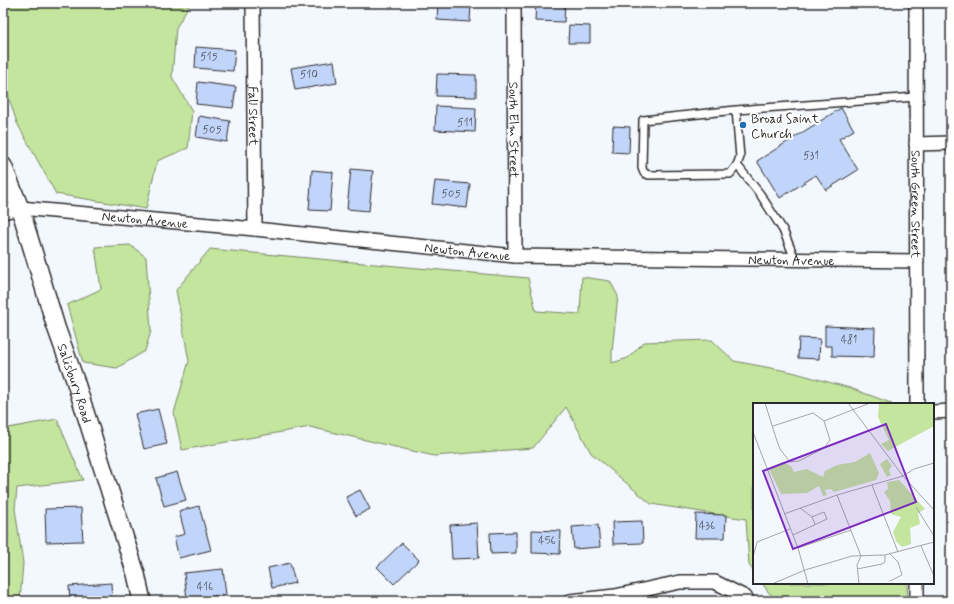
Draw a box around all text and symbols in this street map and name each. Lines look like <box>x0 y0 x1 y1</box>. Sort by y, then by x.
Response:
house number: 515 <box>200 50 218 64</box>
house number: 510 <box>300 68 318 82</box>
street label: South Elm Street <box>504 82 522 178</box>
street label: Fall Street <box>244 86 261 146</box>
place label: Broad Saint Church <box>751 111 820 143</box>
house number: 511 <box>457 116 473 130</box>
marker: Broad Saint Church <box>738 120 748 130</box>
house number: 505 <box>202 123 222 137</box>
house number: 531 <box>803 149 819 163</box>
street label: South Green Street <box>906 150 924 258</box>
house number: 505 <box>441 187 461 201</box>
street label: Newton Avenue <box>101 208 189 233</box>
street label: Newton Avenue <box>423 240 511 265</box>
street label: Newton Avenue <box>748 252 834 270</box>
house number: 481 <box>841 333 857 347</box>
street label: Salisbury Road <box>53 342 95 425</box>
inset map <box>753 403 934 584</box>
house number: 436 <box>699 519 715 533</box>
house number: 456 <box>538 534 556 548</box>
house number: 416 <box>197 580 213 594</box>

